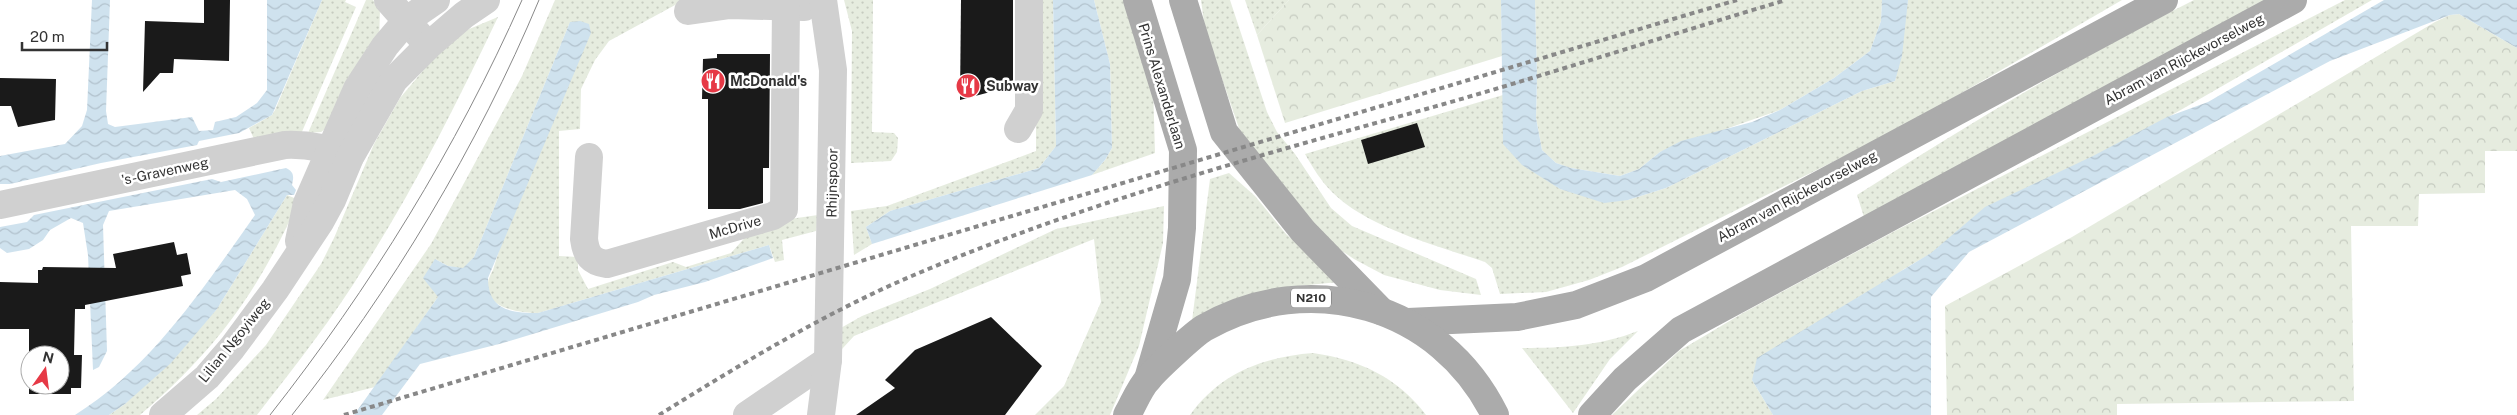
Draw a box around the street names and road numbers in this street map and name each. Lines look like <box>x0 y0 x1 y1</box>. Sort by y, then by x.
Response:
street label: Abram van Rijckevorselweg <box>2101 10 2267 108</box>
street label: Prins Alexanderlaan <box>1135 21 1189 151</box>
street label: Abram van Rijckevorselweg <box>1714 147 1880 245</box>
street label: Rhijnspoor <box>823 148 841 218</box>
street label: 's-Gravenweg <box>120 154 210 188</box>
street label: McDrive <box>707 212 763 242</box>
road number: N210 <box>1291 288 1331 308</box>
street label: Lilian Ngoyiweg <box>195 294 273 385</box>

